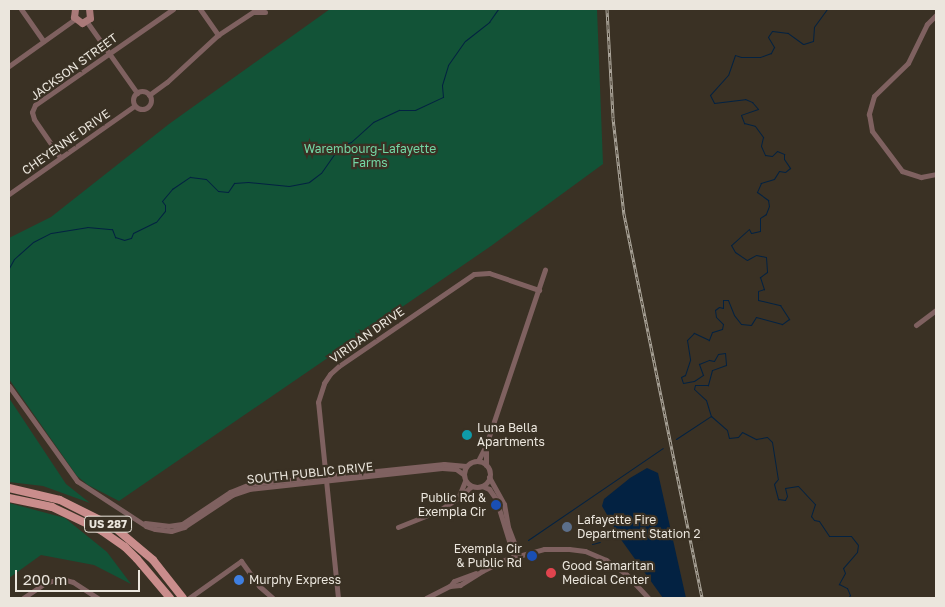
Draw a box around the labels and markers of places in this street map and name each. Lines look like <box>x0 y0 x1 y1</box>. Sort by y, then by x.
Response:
place label: Luna Bella Apartments <box>477 421 545 449</box>
marker: Luna Bella Apartments <box>461 429 473 441</box>
place label: Public Rd & Exempla Cir <box>418 491 486 519</box>
marker: Public Rd & Exempla Cir <box>490 499 502 511</box>
place label: Lafayette Fire Department Station 2 <box>577 513 700 541</box>
marker: Lafayette Fire Department Station 2 <box>561 521 573 533</box>
place label: Exempla Cir & Public Rd <box>454 542 522 570</box>
marker: Exempla Cir & Public Rd <box>526 550 538 562</box>
place label: Good Samaritan Medical Center <box>562 559 654 587</box>
marker: Good Samaritan Medical Center <box>544 566 558 580</box>
place label: Murphy Express <box>249 573 341 587</box>
marker: Murphy Express <box>233 574 245 586</box>

